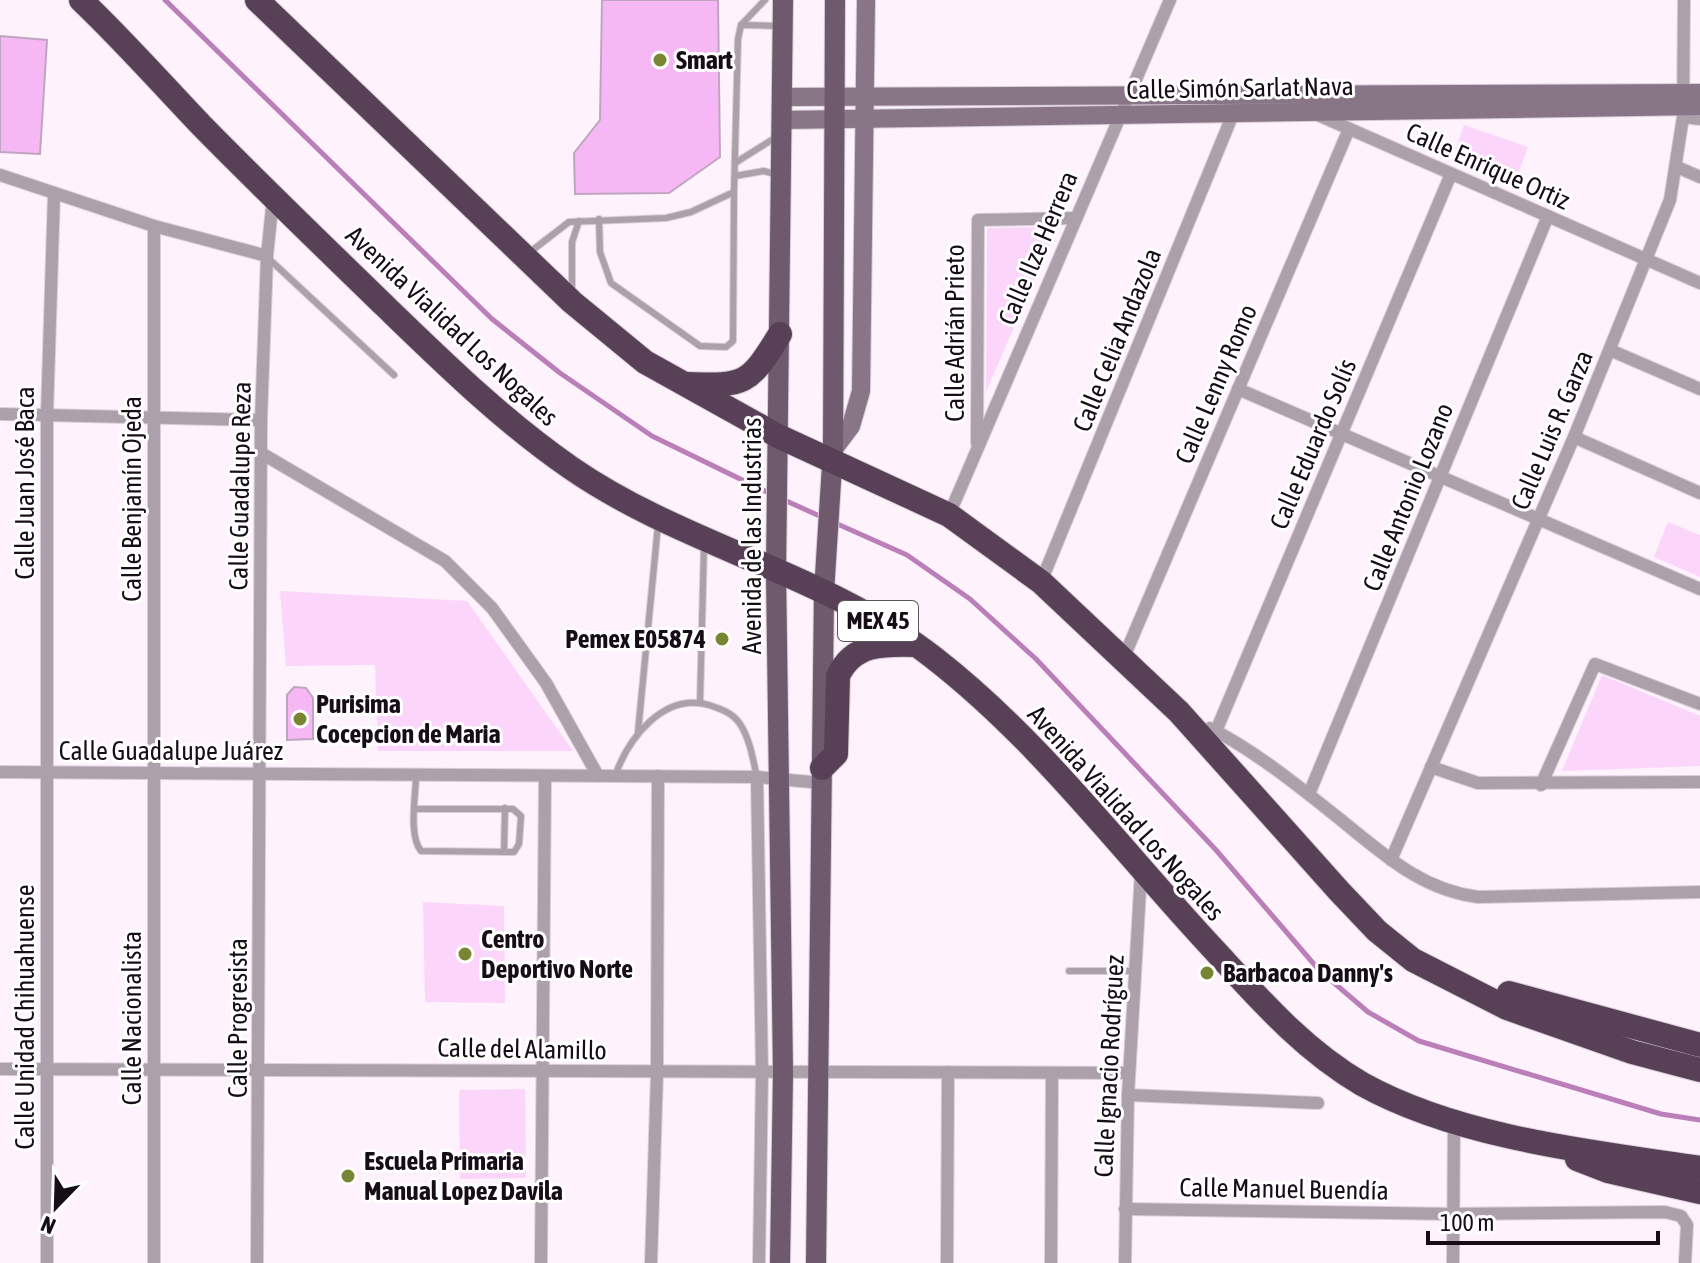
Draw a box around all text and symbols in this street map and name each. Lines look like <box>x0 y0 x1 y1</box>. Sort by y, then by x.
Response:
place label: Smart <box>676 45 733 75</box>
marker: Smart <box>651 51 669 69</box>
street label: Calle Simón Sarlat Nava <box>1126 71 1354 105</box>
street label: Calle Enrique Ortiz <box>1402 117 1574 215</box>
street label: Calle Ilze Herrera <box>992 167 1084 329</box>
street label: Avenida Vialidad Los Nogales <box>340 220 564 432</box>
street label: Calle Adrián Prieto <box>940 244 970 422</box>
street label: Calle Celia Andazola <box>1067 244 1167 436</box>
street label: Calle Lenny Romo <box>1169 300 1263 468</box>
street label: Calle Luis R. Garza <box>1505 346 1599 514</box>
street label: Calle Eduardo Solís <box>1264 355 1362 533</box>
street label: Calle Guadalupe Reza <box>223 381 257 591</box>
street label: Calle Juan José Baca <box>10 386 40 580</box>
street label: Calle Benjamín Ojeda <box>117 396 147 602</box>
street label: Calle Antonio Lozano <box>1357 399 1459 595</box>
street label: Avenida de las Industrias <box>737 418 767 654</box>
road number: MEX 45 <box>838 601 918 641</box>
place label: Pemex E05874 <box>565 624 706 654</box>
marker: Pemex E05874 <box>713 630 731 648</box>
place label: Purisima Cocepcion de Maria <box>316 689 501 749</box>
street label: Avenida Vialidad Los Nogales <box>1022 699 1230 927</box>
marker: Purisima Cocepcion de Maria <box>291 710 309 728</box>
street label: Calle Guadalupe Juárez <box>59 736 283 766</box>
street label: Calle Unidad Chihuahuense <box>10 884 40 1150</box>
place label: Centro Deportivo Norte <box>481 924 633 984</box>
street label: Calle Nacionalista <box>117 931 147 1105</box>
street label: Calle Progresista <box>223 938 253 1098</box>
marker: Centro Deportivo Norte <box>456 945 474 963</box>
street label: Calle Ignacio Rodríguez <box>1088 954 1130 1178</box>
place label: Barbacoa Danny's <box>1223 958 1393 988</box>
marker: Barbacoa Danny's <box>1198 964 1216 982</box>
street label: Calle del Alamillo <box>437 1033 607 1065</box>
place label: Escuela Primaria Manual Lopez Davila <box>364 1146 563 1206</box>
north arrow <box>16 1167 96 1247</box>
marker: Escuela Primaria Manual Lopez Davila <box>339 1167 357 1185</box>
street label: Calle Manuel Buendía <box>1179 1172 1389 1206</box>
scale bar <box>1428 1195 1658 1245</box>
text: 100 m <box>1440 1209 1494 1236</box>
text: N <box>37 1211 59 1240</box>

